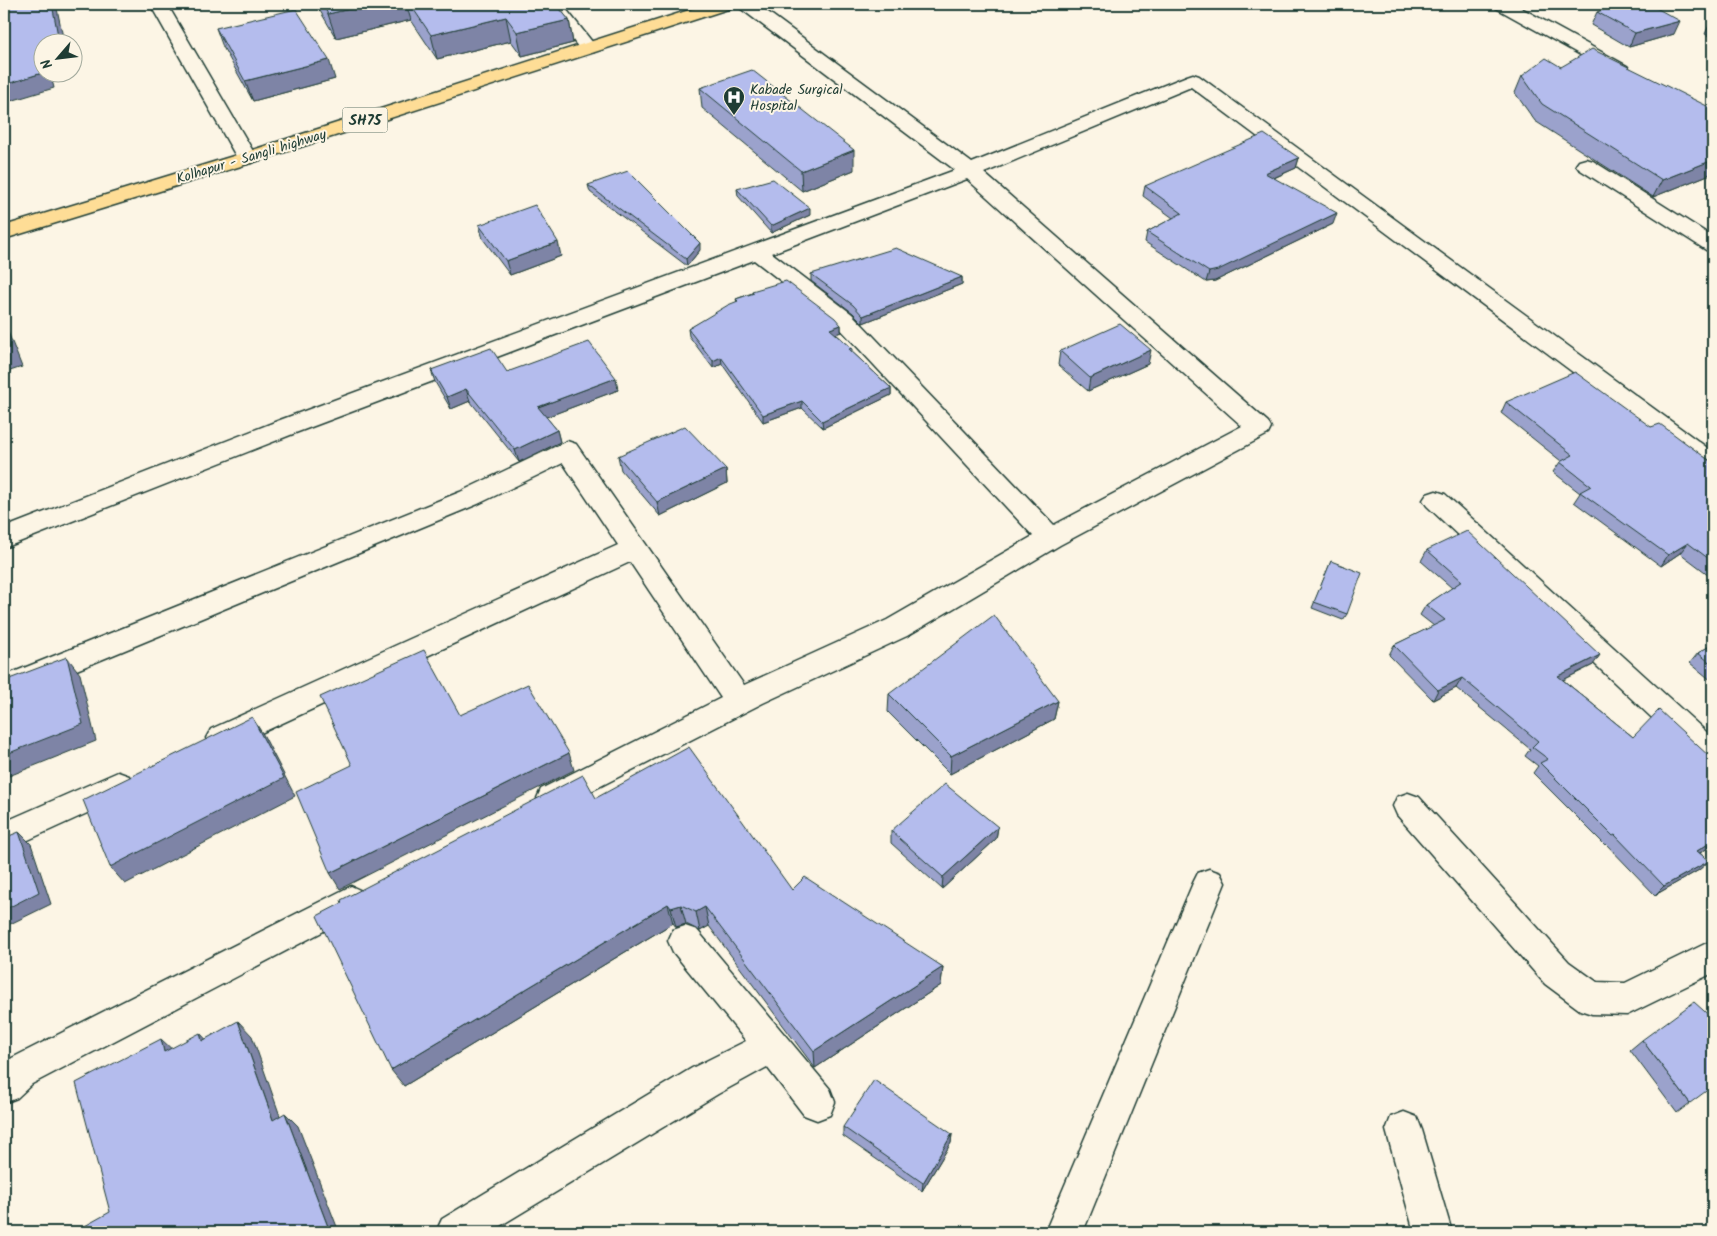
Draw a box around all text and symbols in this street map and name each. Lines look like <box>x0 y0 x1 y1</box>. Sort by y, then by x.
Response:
north arrow <box>32 32 82 82</box>
text: N <box>36 54 59 73</box>
place label: Kabade Surgical Hospital <box>750 79 843 117</box>
hospital icon: Kabade Surgical Hospital <box>722 85 746 116</box>
road number: SH75 <box>342 108 388 132</box>
street label: Kolhapur - Sangli highway <box>174 124 329 190</box>

